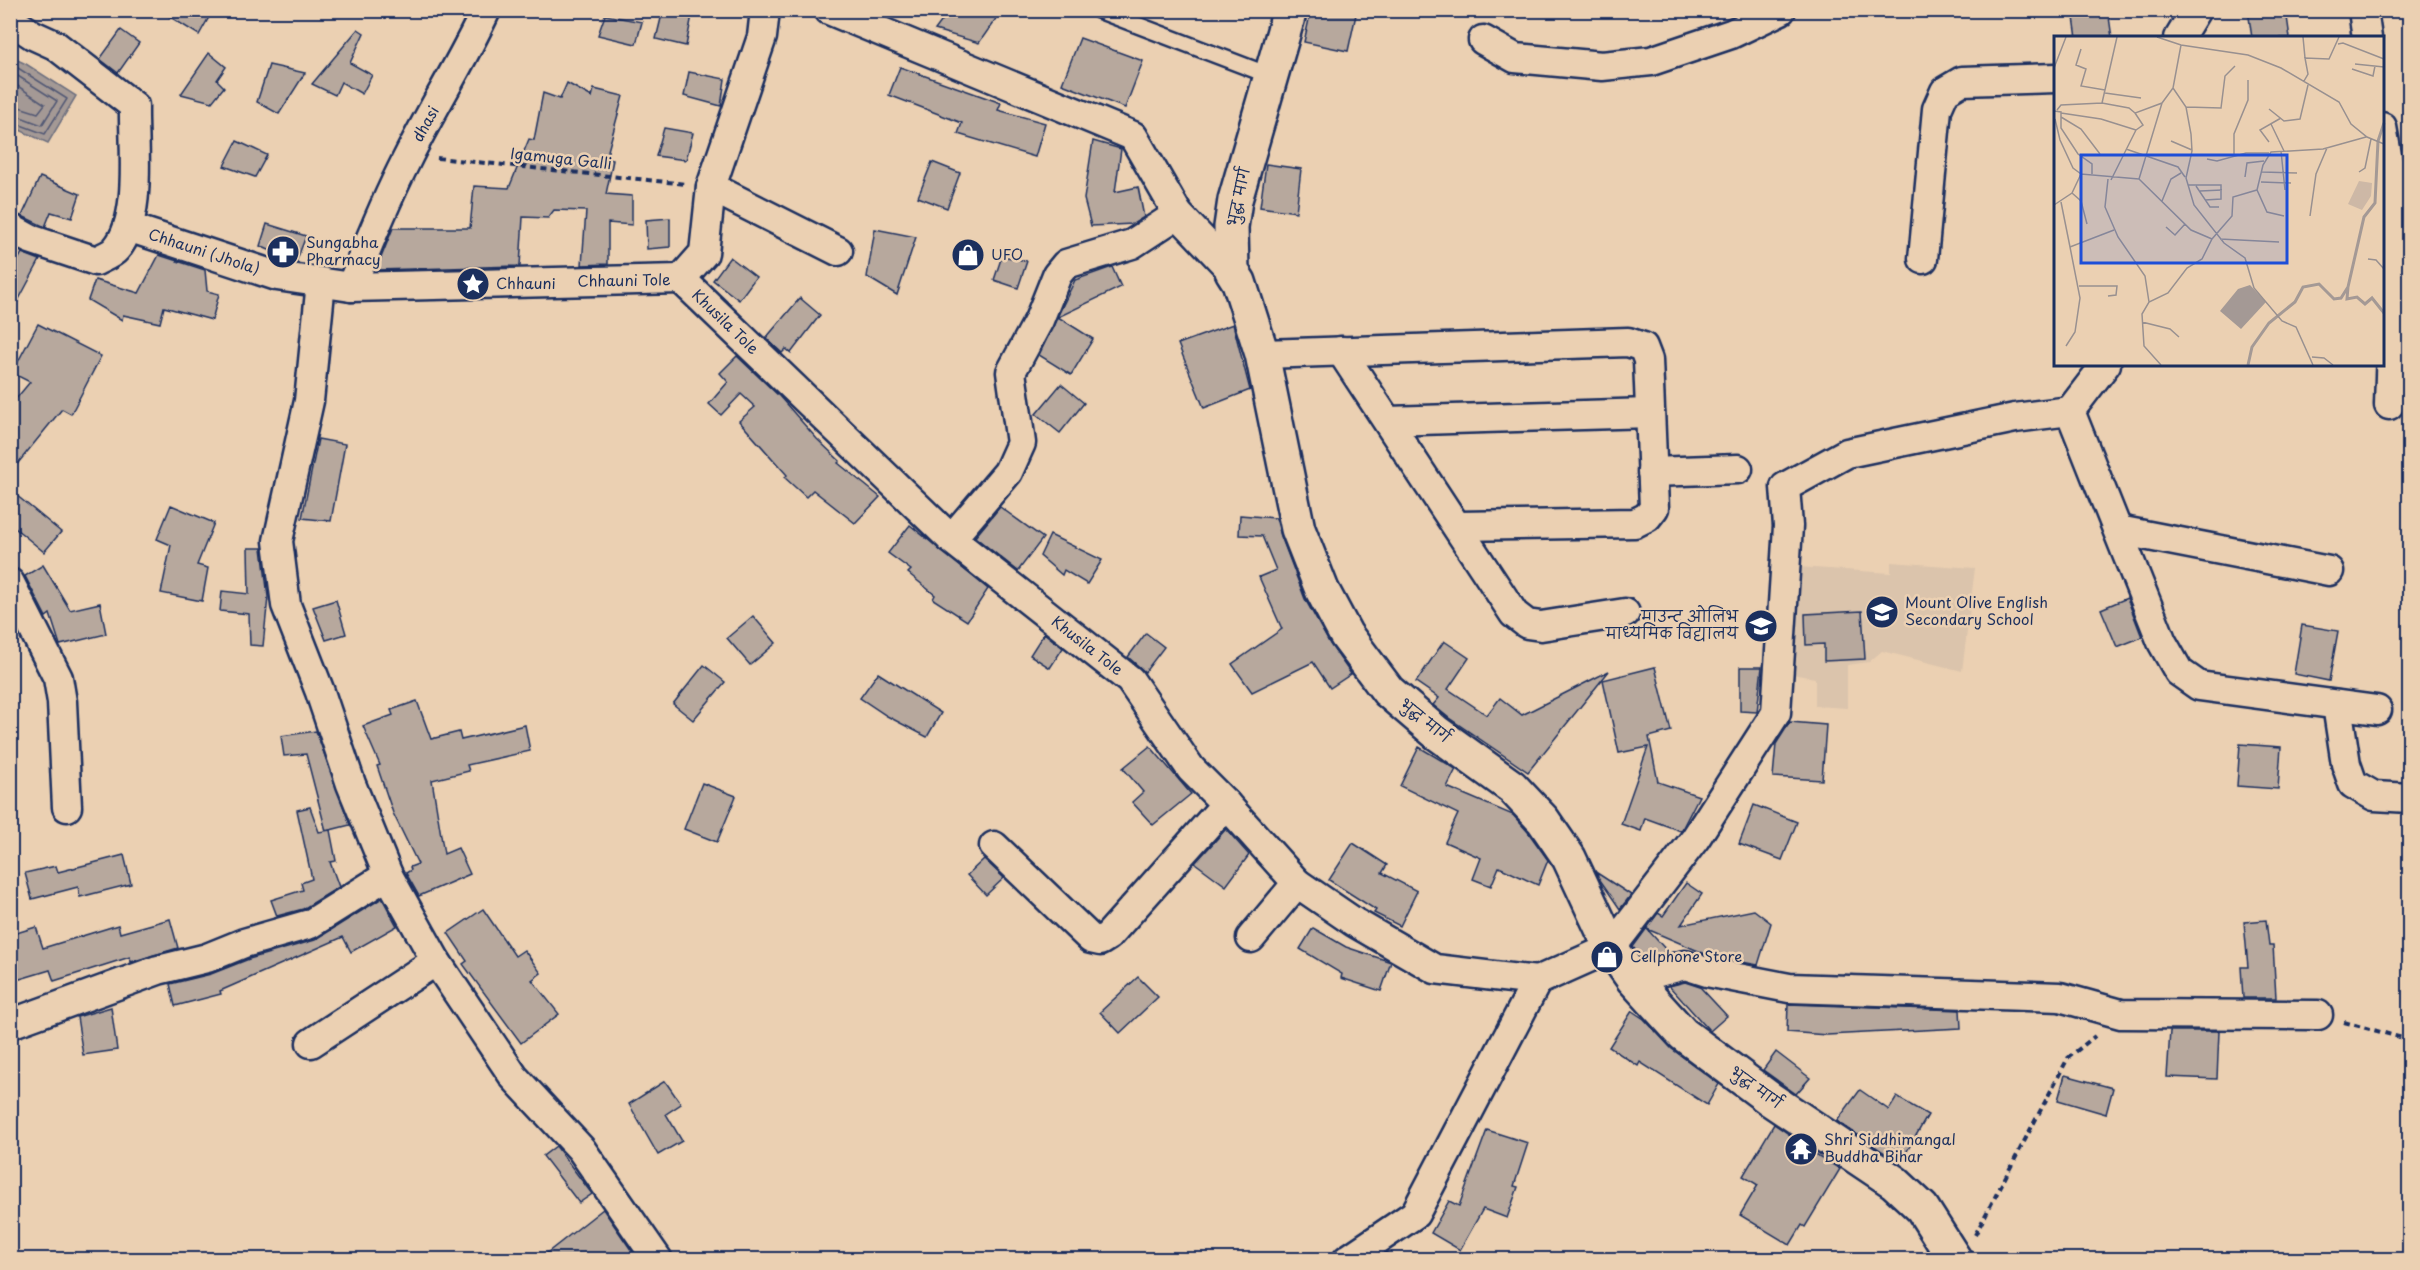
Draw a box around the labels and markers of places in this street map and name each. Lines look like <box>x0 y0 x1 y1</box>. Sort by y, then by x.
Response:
place label: Sungabha Pharmacy <box>306 230 381 270</box>
pharmacy icon: Sungabha Pharmacy <box>265 234 301 270</box>
shop icon: UFO <box>950 237 986 273</box>
place label: UFO <box>991 242 1023 265</box>
place icon: Chhauni <box>455 266 491 302</box>
place label: Chhauni <box>496 271 556 294</box>
place label: Mount Olive English Secondary School <box>1905 590 2048 630</box>
school or university icon: Mount Olive English Secondary School <box>1864 594 1900 630</box>
place label: माउन्ट ओलिभ माध्यमिक विद्यालय <box>1605 604 1739 644</box>
school or university icon: माउन्ट ओलिभ माध्यमिक विद्यालय <box>1743 608 1779 644</box>
shop icon: Cellphone Store <box>1589 939 1625 975</box>
place label: Cellphone Store <box>1630 944 1742 967</box>
place label: Shri Siddhimangal Buddha Bihar <box>1824 1127 1956 1167</box>
temple icon: Shri Siddhimangal Buddha Bihar <box>1783 1131 1819 1167</box>

